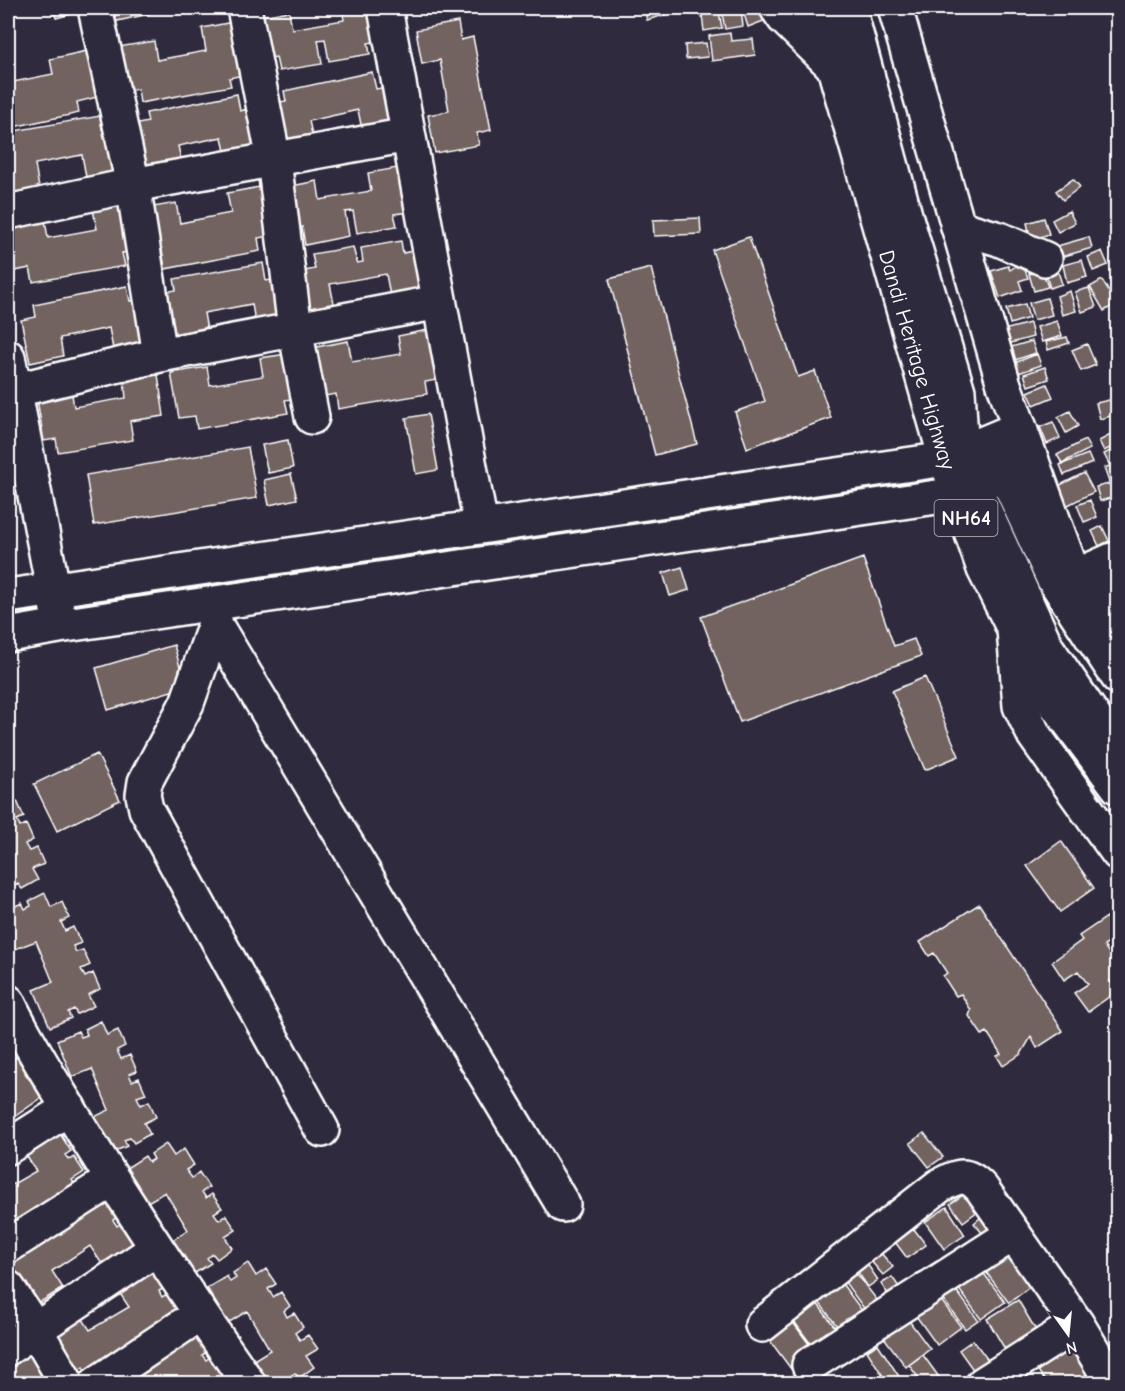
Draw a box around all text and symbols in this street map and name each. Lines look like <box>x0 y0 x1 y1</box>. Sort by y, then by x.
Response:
street label: Dandi Heritage Highway <box>873 247 961 474</box>
road number: NH64 <box>934 500 998 536</box>
north arrow <box>1038 1304 1098 1364</box>
text: N <box>1064 1337 1079 1358</box>

